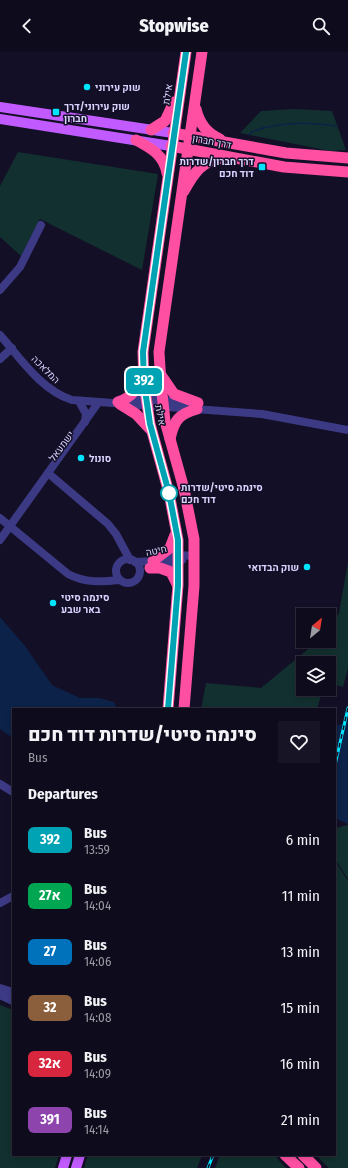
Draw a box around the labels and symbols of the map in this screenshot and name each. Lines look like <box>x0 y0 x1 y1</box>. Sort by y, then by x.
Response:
marker: שוק עירוני <box>82 82 92 92</box>
place label: שוק עירוני <box>95 82 141 94</box>
street label: אילת <box>160 83 176 105</box>
place label: שוק עירוני/דרך חברון <box>64 101 130 125</box>
marker: שוק עירוני/דרך חברון <box>51 107 61 117</box>
street label: דרך חברון <box>191 132 232 152</box>
place label: דרך חברון/שדרות דוד חכם <box>180 156 254 180</box>
marker: דרך חברון/שדרות דוד חכם <box>257 162 267 172</box>
street label: המלאכה <box>29 353 62 386</box>
line badge: 392 <box>121 368 167 394</box>
street label: אילת <box>152 404 168 427</box>
street label: ישמעאל <box>47 429 77 464</box>
marker: סונול <box>76 453 86 463</box>
place label: סונול <box>89 453 111 465</box>
place label: סינמה סיטי/שדרות דוד חכם <box>181 482 263 506</box>
marker: סינמה סיטי/שדרות דוד חכם <box>160 484 178 502</box>
street label: חיטה <box>145 543 168 559</box>
place label: שוק הבדואי <box>248 562 299 574</box>
marker: שוק הבדואי <box>302 562 312 572</box>
place label: סינמה סיטי באר שבע <box>61 592 109 616</box>
marker: סינמה סיטי באר שבע <box>48 598 58 608</box>
north arrow <box>296 608 336 648</box>

